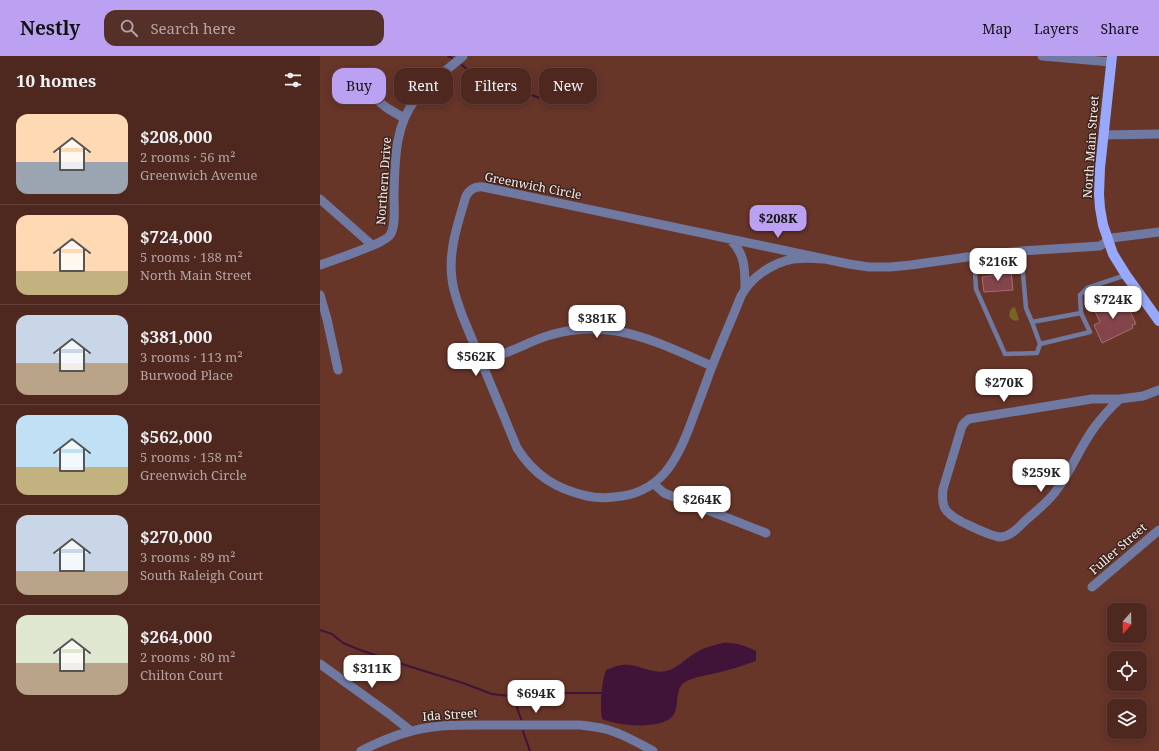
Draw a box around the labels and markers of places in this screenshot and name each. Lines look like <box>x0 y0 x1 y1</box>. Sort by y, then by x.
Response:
pin: $208K <box>750 205 806 239</box>
pin: $216K <box>970 248 1026 282</box>
pin: $724K <box>1085 286 1141 320</box>
pin: $381K <box>569 305 625 339</box>
pin: $562K <box>448 343 504 377</box>
pin: $270K <box>976 369 1032 403</box>
pin: $259K <box>1013 459 1069 493</box>
pin: $264K <box>674 486 730 520</box>
pin: $311K <box>344 655 400 689</box>
pin: $694K <box>508 680 564 714</box>

